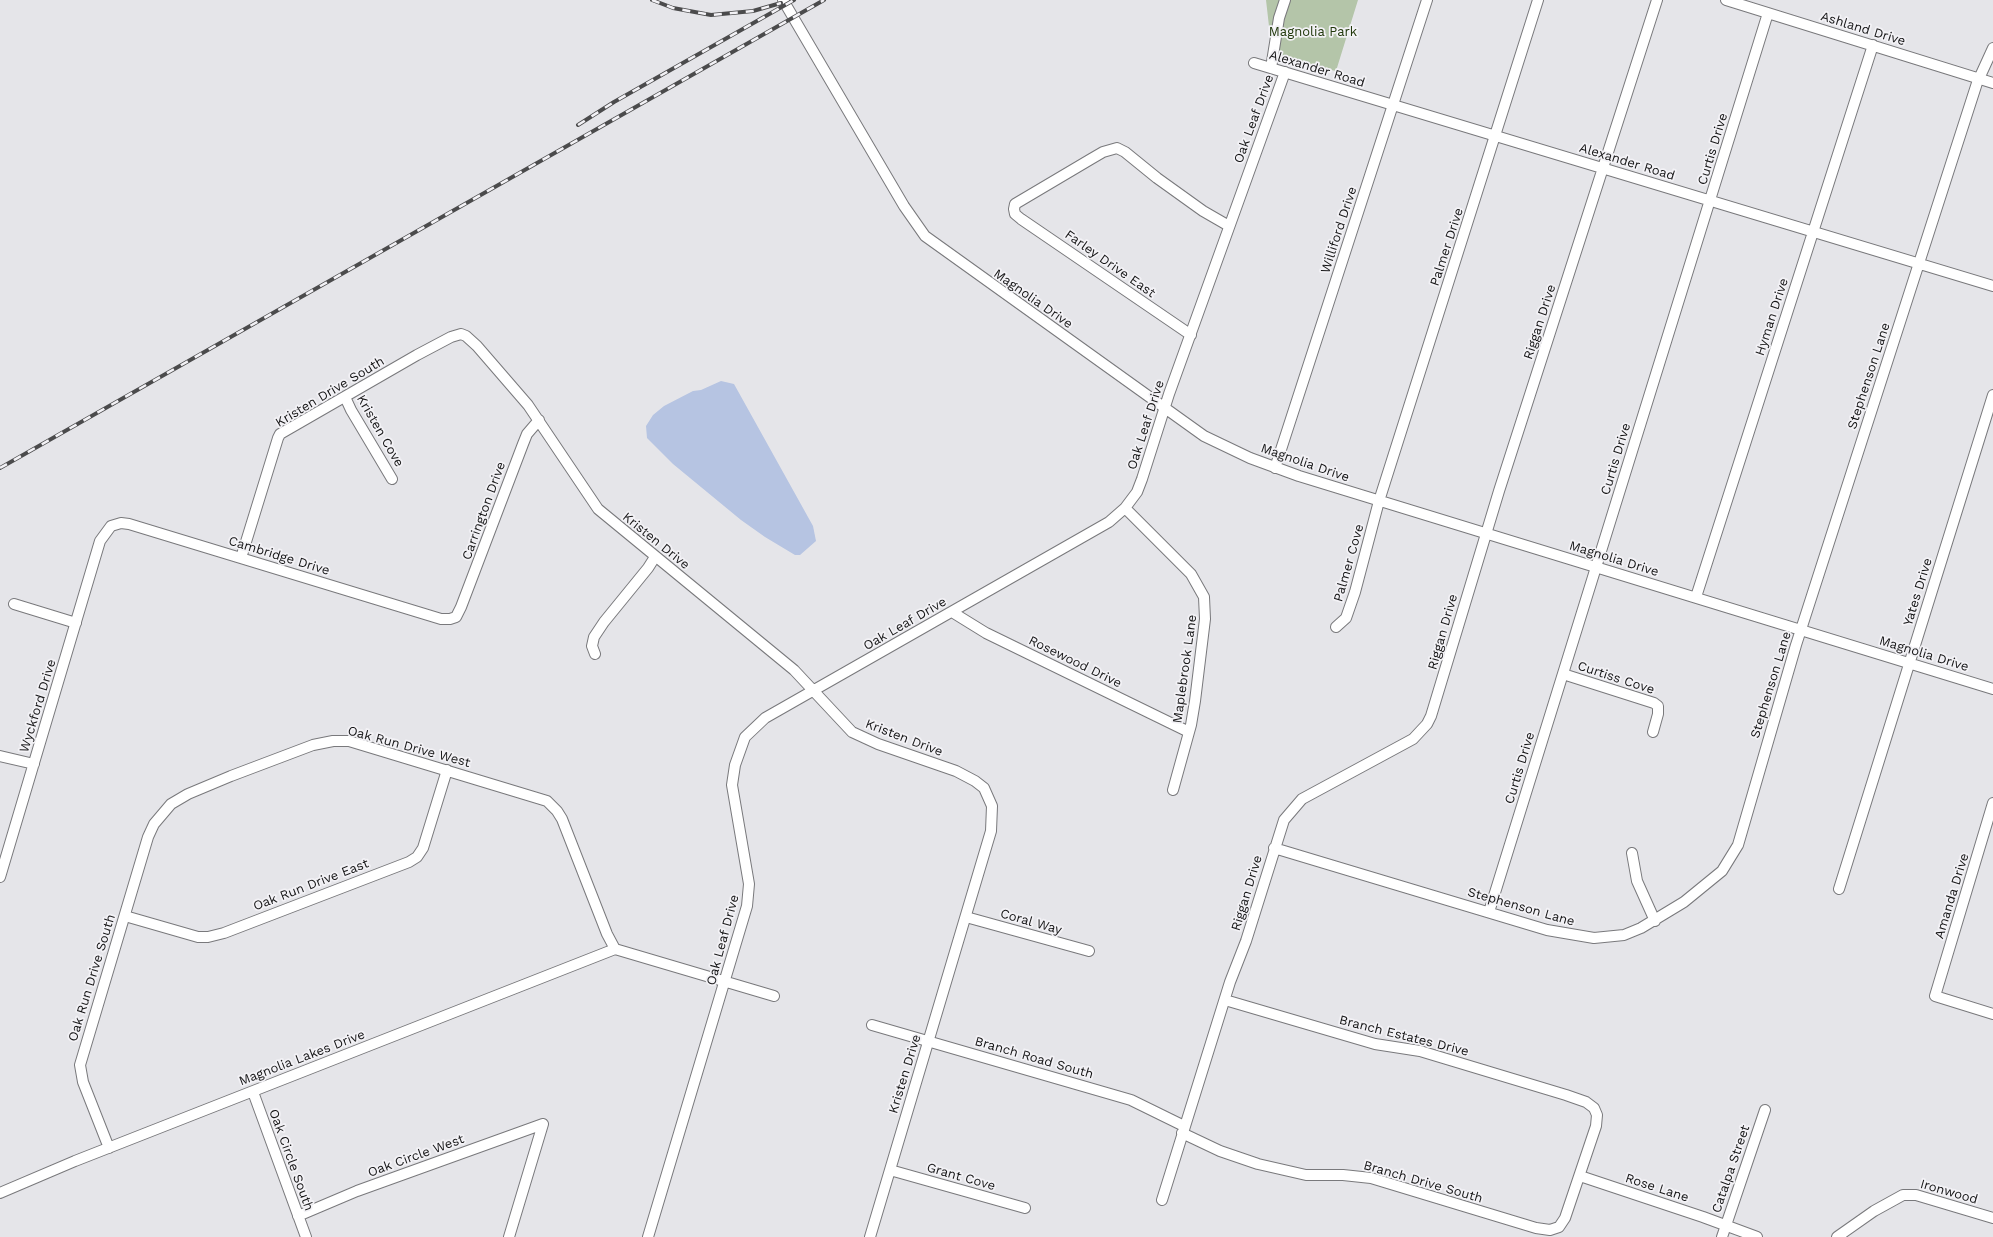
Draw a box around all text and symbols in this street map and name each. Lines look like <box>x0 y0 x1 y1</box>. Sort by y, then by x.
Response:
street label: Ashland Drive <box>1819 9 1907 49</box>
park label: Magnolia Park <box>1269 24 1357 40</box>
street label: Alexander Road <box>1267 47 1367 91</box>
street label: Oak Leaf Drive <box>1231 73 1277 165</box>
street label: Curtis Drive <box>1695 111 1731 187</box>
street label: Alexander Road <box>1577 140 1677 184</box>
street label: Williford Drive <box>1318 185 1360 275</box>
street label: Palmer Drive <box>1427 206 1467 288</box>
street label: Farley Drive East <box>1062 227 1158 301</box>
street label: Magnolia Drive <box>991 266 1075 332</box>
street label: Hyman Drive <box>1752 276 1792 358</box>
street label: Riggan Drive <box>1521 282 1559 362</box>
street label: Stephenson Lane <box>1844 321 1894 431</box>
street label: Kristen Drive South <box>273 353 387 431</box>
street label: Oak Leaf Drive <box>1124 378 1168 472</box>
street label: Kristen Cove <box>353 392 407 470</box>
street label: Curtis Drive <box>1598 421 1634 497</box>
street label: Magnolia Drive <box>1259 441 1351 485</box>
street label: Carrington Drive <box>459 460 509 562</box>
street label: Kristen Drive <box>619 509 693 573</box>
street label: Palmer Cove <box>1330 522 1368 604</box>
street label: Cambridge Drive <box>227 533 331 579</box>
street label: Magnolia Drive <box>1567 538 1661 580</box>
street label: Yates Drive <box>1900 556 1936 628</box>
street label: Riggan Drive <box>1425 592 1461 672</box>
street label: Oak Leaf Drive <box>861 594 949 654</box>
street label: Maplebrook Lane <box>1170 614 1200 724</box>
street label: Stephenson Lane <box>1747 630 1795 740</box>
street label: Rosewood Drive <box>1026 633 1124 691</box>
street label: Magnolia Drive <box>1877 633 1971 675</box>
street label: Wyckford Drive <box>16 658 60 754</box>
street label: Curtiss Cove <box>1576 658 1656 698</box>
street label: Kristen Drive <box>863 716 945 760</box>
street label: Oak Run Drive West <box>346 723 472 771</box>
street label: Curtis Drive <box>1502 730 1538 806</box>
street label: Amanda Drive <box>1932 851 1972 941</box>
street label: Riggan Drive <box>1228 853 1266 933</box>
street label: Oak Run Drive East <box>251 856 371 914</box>
street label: Stephenson Lane <box>1466 884 1576 930</box>
street label: Oak Leaf Drive <box>703 893 743 987</box>
street label: Coral Way <box>998 906 1064 938</box>
street label: Oak Run Drive South <box>65 912 119 1044</box>
street label: Branch Estates Drive <box>1338 1012 1470 1060</box>
street label: Magnolia Lakes Drive <box>237 1027 367 1089</box>
street label: Kristen Drive <box>886 1033 924 1115</box>
street label: Branch Road South <box>973 1034 1095 1082</box>
street label: Oak Circle South <box>265 1107 317 1213</box>
street label: Catalpa Street <box>1709 1123 1753 1215</box>
street label: Oak Circle West <box>366 1131 466 1181</box>
street label: Branch Drive South <box>1362 1158 1484 1206</box>
street label: Grant Cove <box>925 1160 997 1194</box>
street label: Rose Lane <box>1623 1170 1691 1206</box>
street label: Ironwood <box>1918 1176 1980 1208</box>

